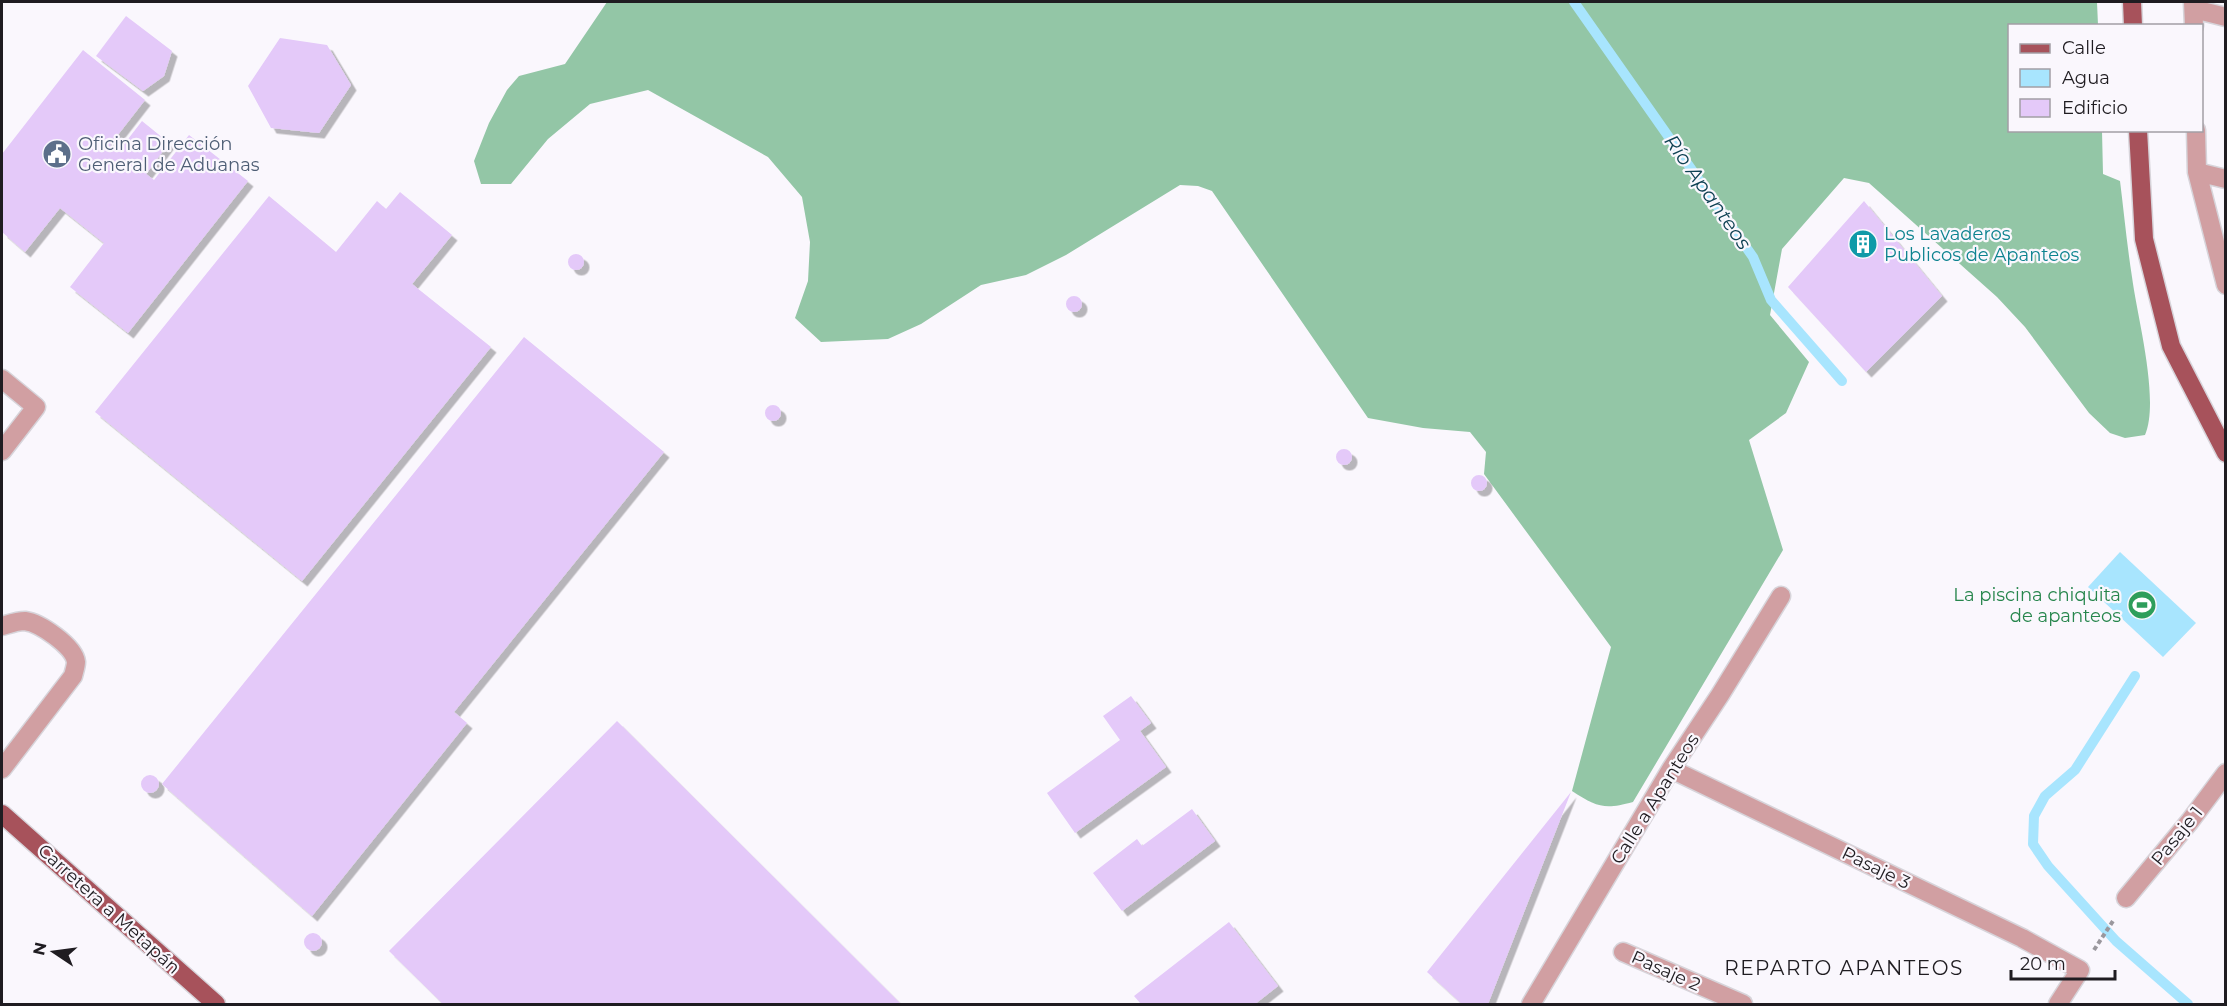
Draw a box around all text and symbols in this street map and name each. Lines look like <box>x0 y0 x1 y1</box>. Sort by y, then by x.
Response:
legend <box>2008 24 2203 132</box>
text: Calle <box>2062 37 2106 59</box>
text: Agua <box>2062 67 2110 89</box>
text: Edificio <box>2062 97 2128 119</box>
water label: Río Apanteos <box>1660 130 1757 254</box>
place label: Oficina Dirección General de Aduanas <box>78 133 260 176</box>
public building icon: Oficina Dirección General de Aduanas <box>41 138 73 170</box>
place label: Los Lavaderos Publicos de Apanteos <box>1884 223 2079 266</box>
building icon: Los Lavaderos Publicos de Apanteos <box>1847 228 1879 260</box>
place label: La piscina chiquita de apanteos <box>1953 584 2121 627</box>
sports icon: La piscina chiquita de apanteos <box>2126 589 2158 621</box>
street label: Calle a Apanteos <box>1606 730 1704 868</box>
street label: Pasaje 1 <box>2147 802 2207 870</box>
street label: Carretera a Metapán <box>33 839 185 979</box>
street label: Pasaje 3 <box>1838 842 1914 894</box>
north arrow <box>24 922 84 982</box>
text: N <box>29 940 51 957</box>
scale bar <box>2011 943 2114 981</box>
street label: Pasaje 2 <box>1628 946 1704 996</box>
text: 20 m <box>2020 953 2066 975</box>
district label: REPARTO APANTEOS <box>1724 956 1964 980</box>

